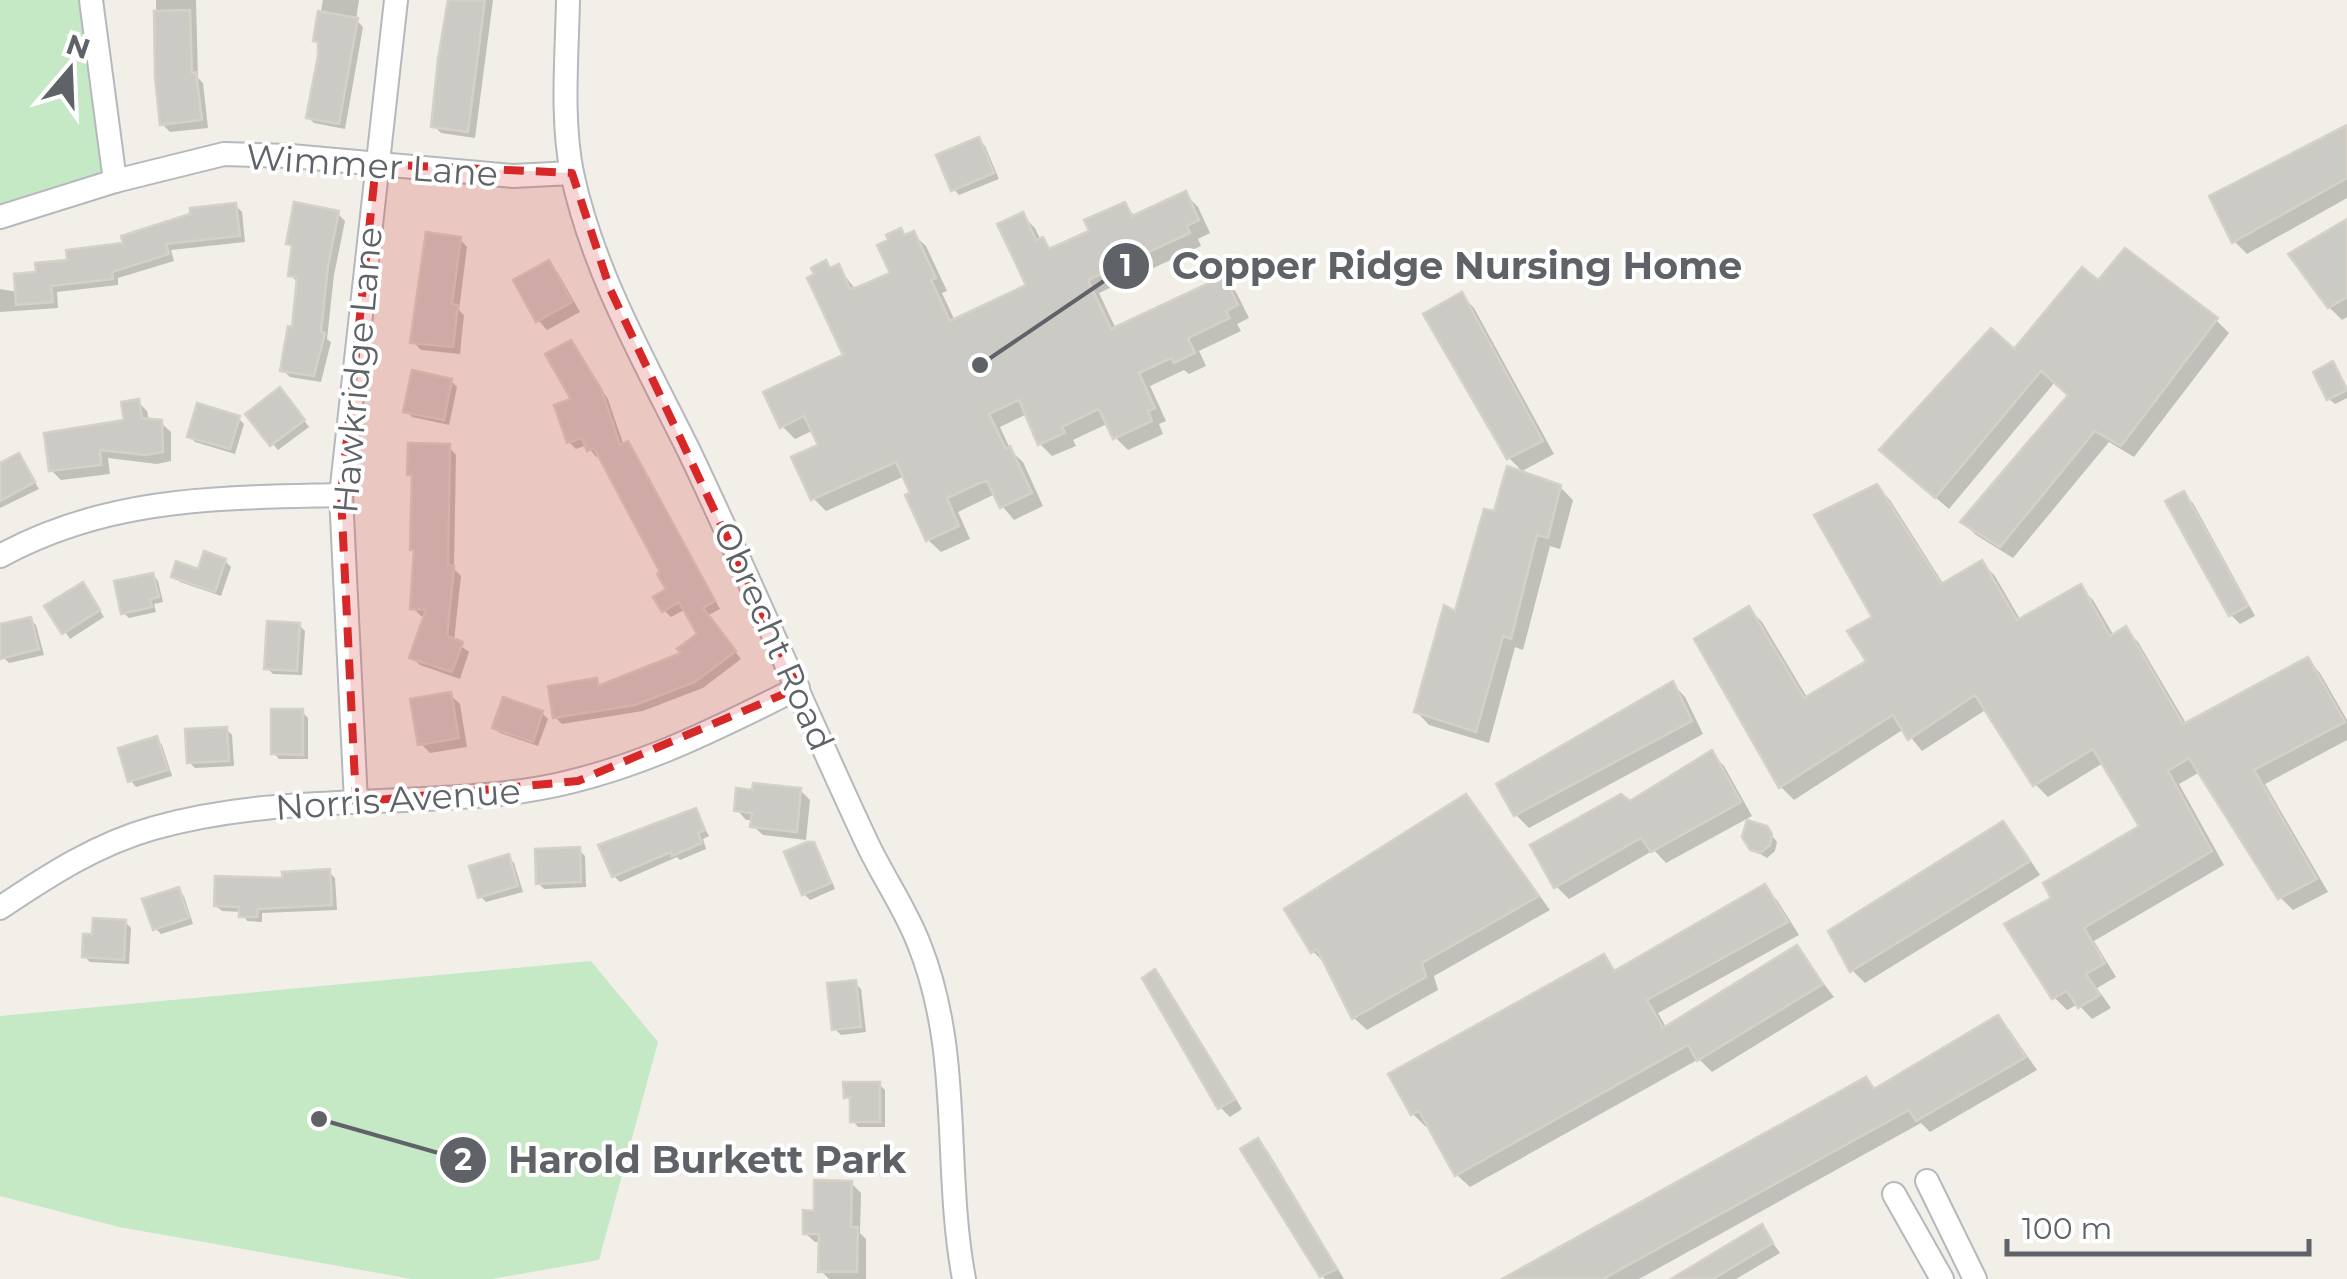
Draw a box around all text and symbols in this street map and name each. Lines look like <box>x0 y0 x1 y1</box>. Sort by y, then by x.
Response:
north arrow <box>20 20 120 120</box>
text: N <box>62 27 94 66</box>
street label: Wimmer Lane <box>245 135 499 195</box>
street label: Hawkridge Lane <box>323 225 391 515</box>
callout: Copper Ridge Nursing Home <box>1101 232 1762 300</box>
text: Copper Ridge Nursing Home <box>1172 242 1742 289</box>
text: 1 <box>1120 247 1132 284</box>
street label: Obrecht Road <box>704 515 844 757</box>
street label: Norris Avenue <box>274 769 522 829</box>
callout: Harold Burkett Park <box>438 1126 926 1194</box>
text: Harold Burkett Park <box>508 1136 907 1183</box>
text: 2 <box>454 1141 472 1178</box>
scale bar <box>2007 1194 2310 1256</box>
text: 100 m <box>2022 1210 2112 1247</box>

